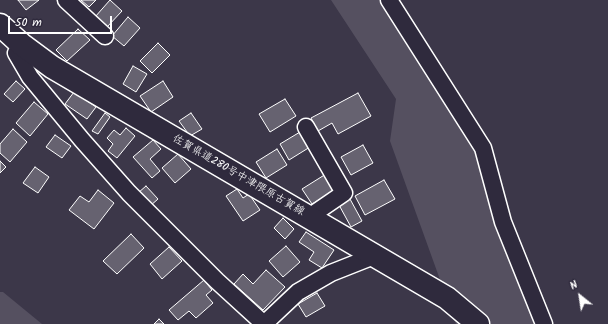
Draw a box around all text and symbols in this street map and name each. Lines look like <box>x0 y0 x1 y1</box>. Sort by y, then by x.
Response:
scale bar <box>10 8 114 34</box>
text: 50 m <box>15 13 42 32</box>
street label: 佐賀県道280号中津隈原古賀線 <box>170 133 306 219</box>
north arrow <box>560 276 600 316</box>
text: N <box>566 276 582 295</box>

